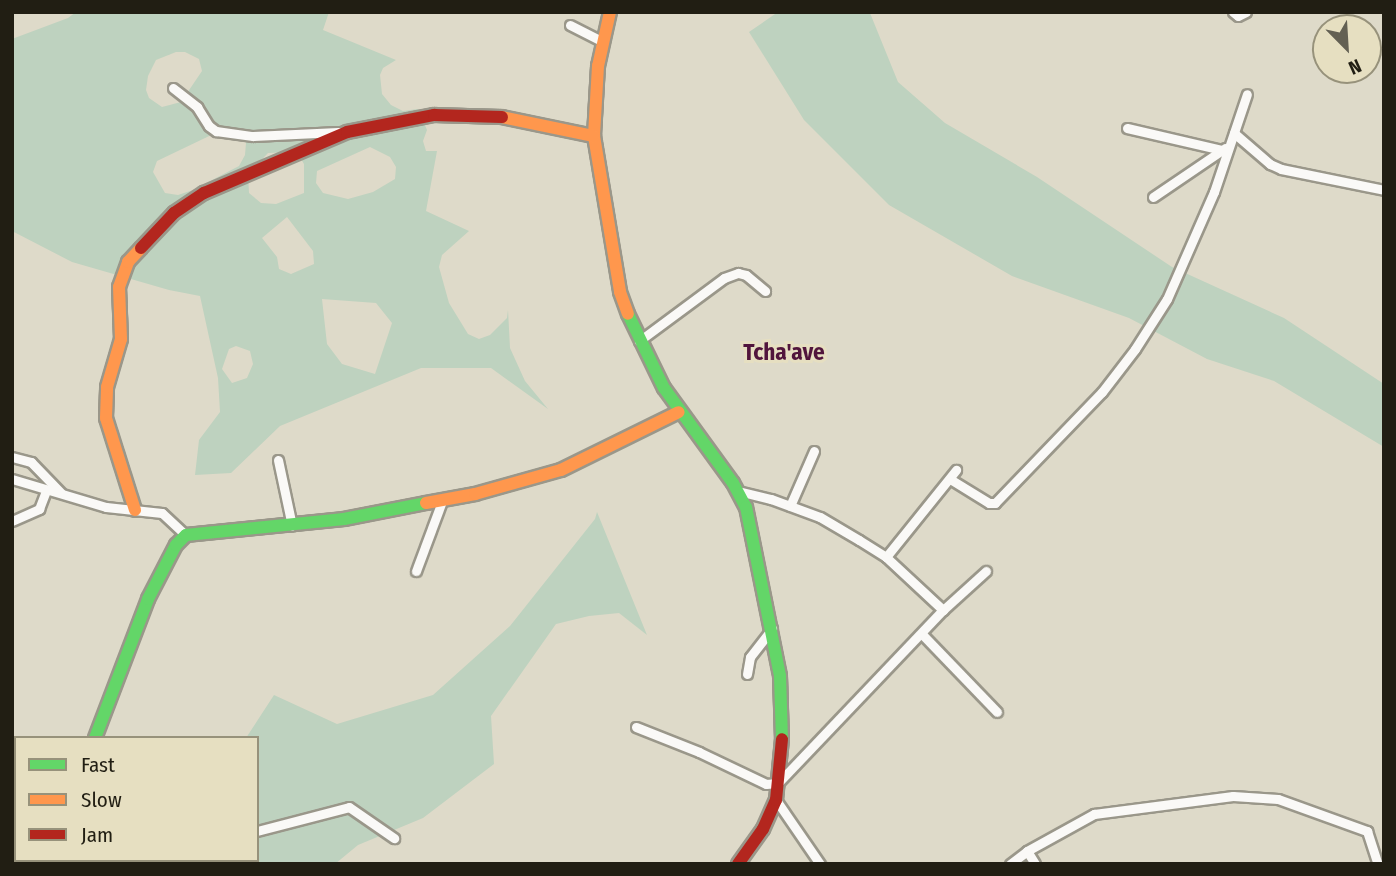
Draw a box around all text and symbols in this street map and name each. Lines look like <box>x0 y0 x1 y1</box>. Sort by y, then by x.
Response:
north arrow <box>1312 14 1382 84</box>
text: N <box>1345 54 1365 80</box>
district label: Tcha'ave <box>743 338 825 366</box>
legend <box>14 736 259 862</box>
text: Fast <box>81 752 115 778</box>
text: Slow <box>81 787 122 813</box>
text: Jam <box>81 822 113 848</box>

